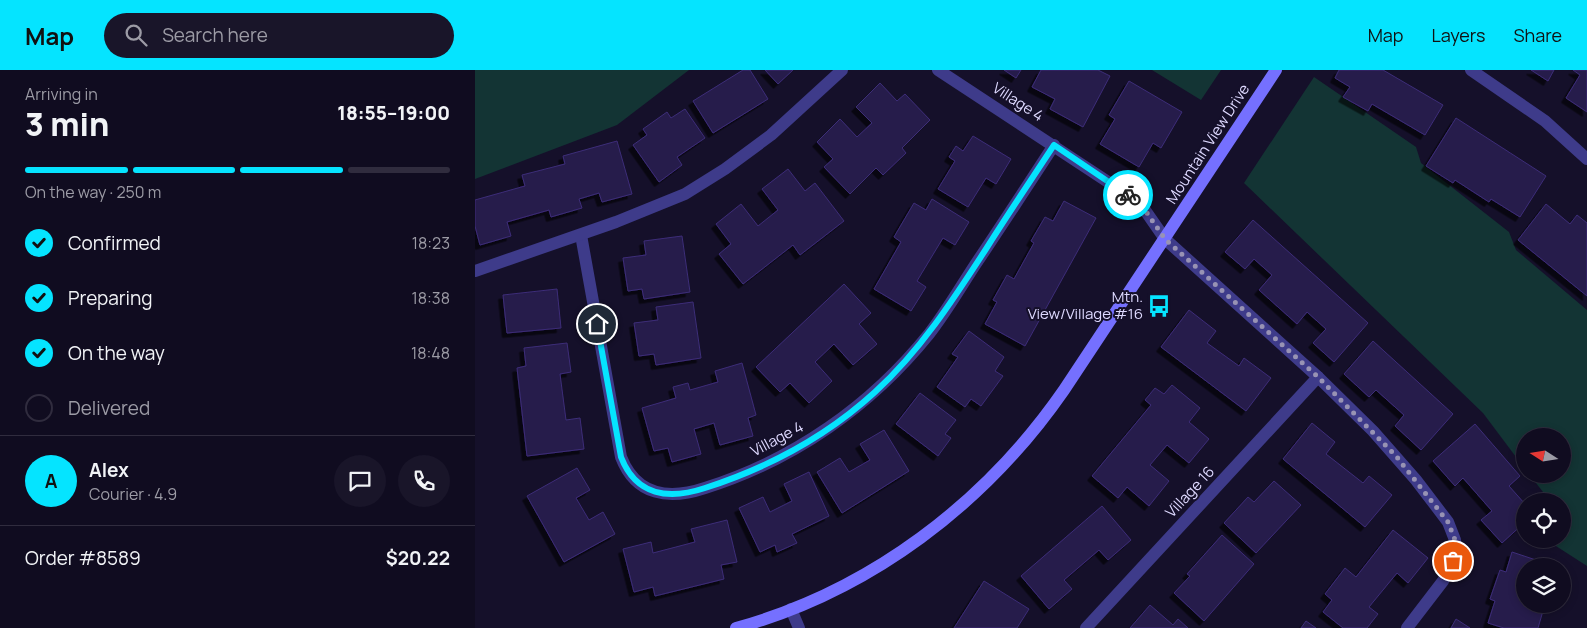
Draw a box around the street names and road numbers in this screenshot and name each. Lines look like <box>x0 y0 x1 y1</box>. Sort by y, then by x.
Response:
street label: Village 4 <box>989 77 1048 126</box>
street label: Mountain View Drive <box>1161 79 1254 208</box>
street label: Village 4 <box>747 416 807 461</box>
street label: Village 16 <box>1160 461 1219 522</box>

